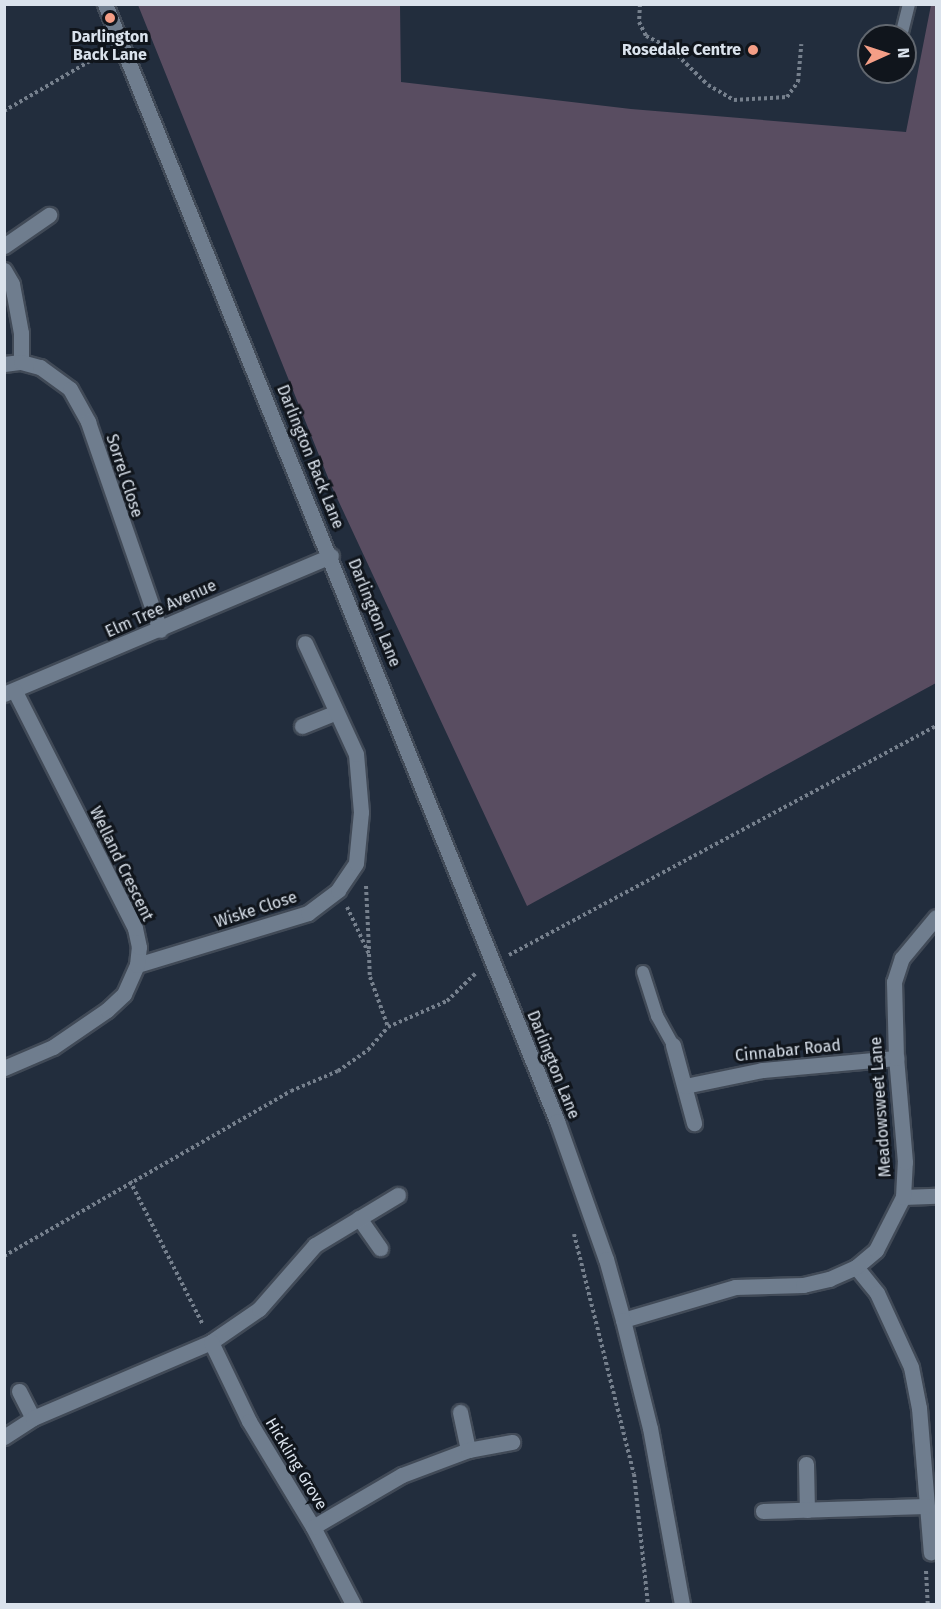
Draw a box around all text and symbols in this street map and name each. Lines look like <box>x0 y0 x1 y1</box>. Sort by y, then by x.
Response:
marker: Darlington Back Lane <box>103 11 117 25</box>
north arrow <box>857 24 917 84</box>
place label: Darlington Back Lane <box>71 27 149 65</box>
place label: Rosedale Centre <box>622 40 741 60</box>
marker: Rosedale Centre <box>746 43 760 57</box>
text: N <box>894 47 913 59</box>
street label: Darlington Back Lane <box>272 382 348 532</box>
street label: Sorrel Close <box>102 432 146 520</box>
street label: Darlington Lane <box>344 556 404 670</box>
street label: Elm Tree Avenue <box>103 576 219 642</box>
street label: Welland Crescent <box>85 804 157 924</box>
street label: Wiske Close <box>213 888 299 932</box>
street label: Darlington Lane <box>523 1008 583 1122</box>
street label: Cinnabar Road <box>734 1036 842 1066</box>
street label: Meadowsweet Lane <box>867 1036 895 1178</box>
street label: Hickling Grove <box>261 1414 331 1514</box>

